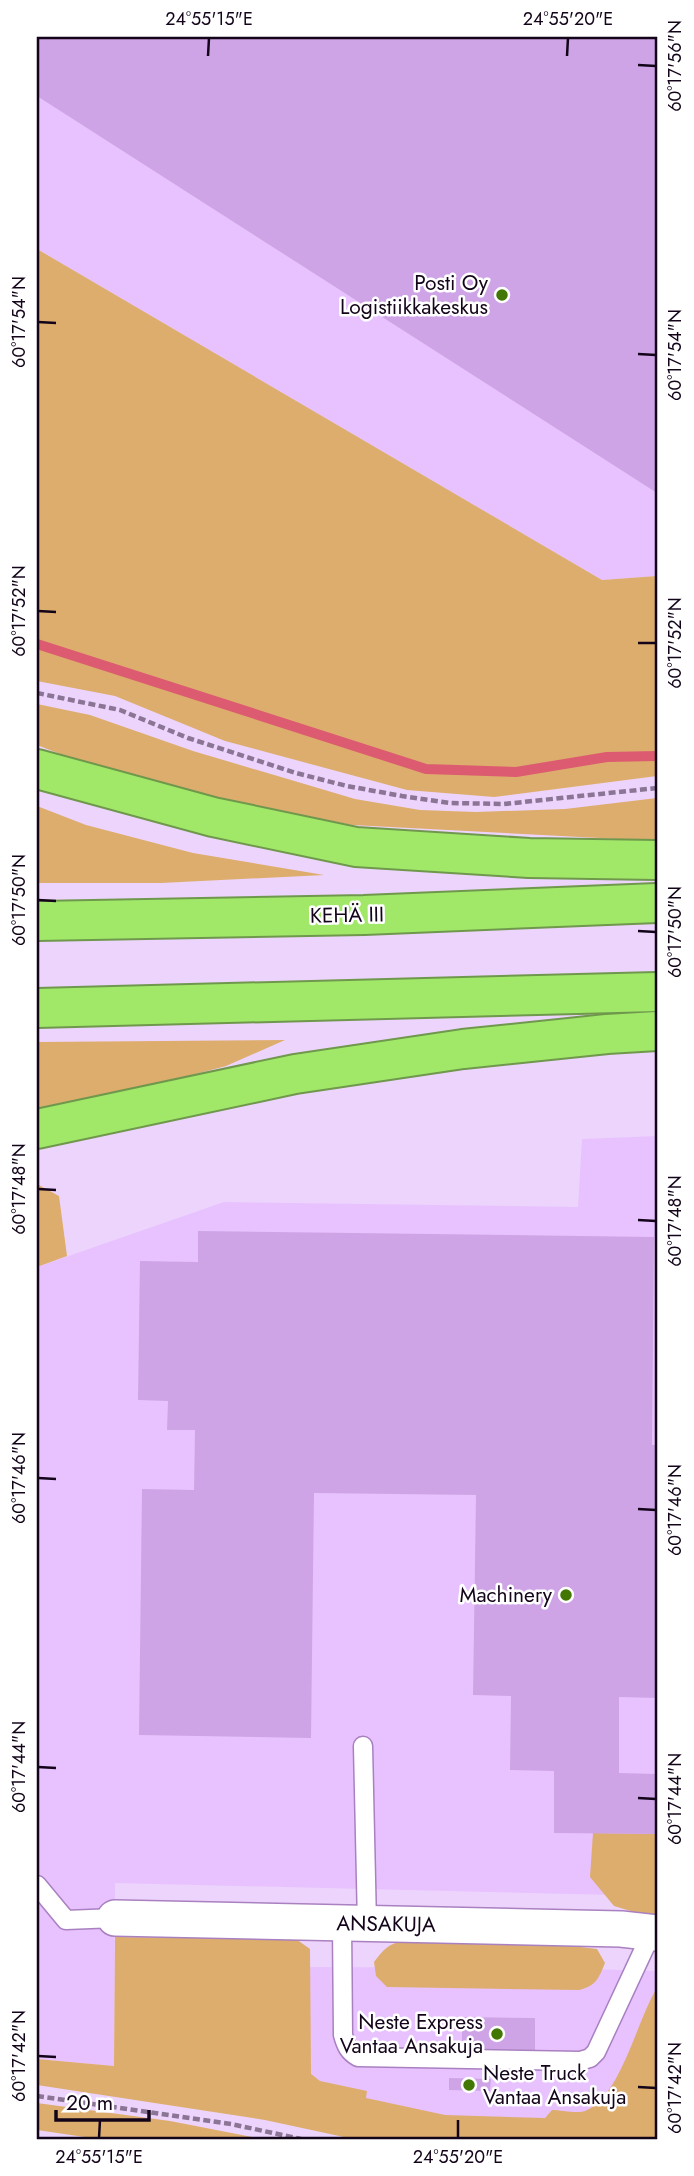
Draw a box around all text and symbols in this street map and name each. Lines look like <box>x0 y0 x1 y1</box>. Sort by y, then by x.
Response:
text: 24°55'15"E <box>165 6 253 32</box>
text: 24°55'20"E <box>523 6 613 32</box>
text: 60°17'56"N <box>662 20 688 112</box>
place label: Posti Oy Logistiikkakeskus <box>340 268 489 322</box>
text: 60°17'54"N <box>6 276 32 368</box>
marker: Posti Oy Logistiikkakeskus <box>494 287 510 303</box>
text: 60°17'54"N <box>662 309 688 401</box>
text: 60°17'52"N <box>6 565 32 657</box>
text: 60°17'52"N <box>662 597 688 689</box>
text: 60°17'50"N <box>6 854 32 946</box>
text: 60°17'50"N <box>662 886 688 978</box>
street label: KEHÄ III <box>310 899 384 931</box>
text: 60°17'48"N <box>6 1143 32 1235</box>
text: 60°17'48"N <box>662 1175 688 1267</box>
text: 60°17'46"N <box>6 1432 32 1524</box>
text: 60°17'46"N <box>662 1464 688 1556</box>
place label: Machinery <box>459 1580 553 1610</box>
marker: Machinery <box>558 1587 574 1603</box>
text: 60°17'44"N <box>6 1721 32 1813</box>
text: 60°17'44"N <box>662 1753 688 1845</box>
street label: ANSAKUJA <box>336 1908 436 1940</box>
place label: Neste Express Vantaa Ansakuja <box>340 2007 483 2061</box>
text: 60°17'42"N <box>6 2010 32 2102</box>
marker: Neste Express Vantaa Ansakuja <box>489 2026 505 2042</box>
text: 60°17'42"N <box>662 2042 688 2134</box>
place label: Neste Truck Vantaa Ansakuja <box>483 2058 626 2112</box>
marker: Neste Truck Vantaa Ansakuja <box>461 2077 477 2093</box>
scale bar <box>56 2078 149 2122</box>
text: 20 m <box>66 2088 113 2118</box>
text: 24°55'15"E <box>55 2144 143 2170</box>
text: 24°55'20"E <box>413 2144 503 2170</box>

